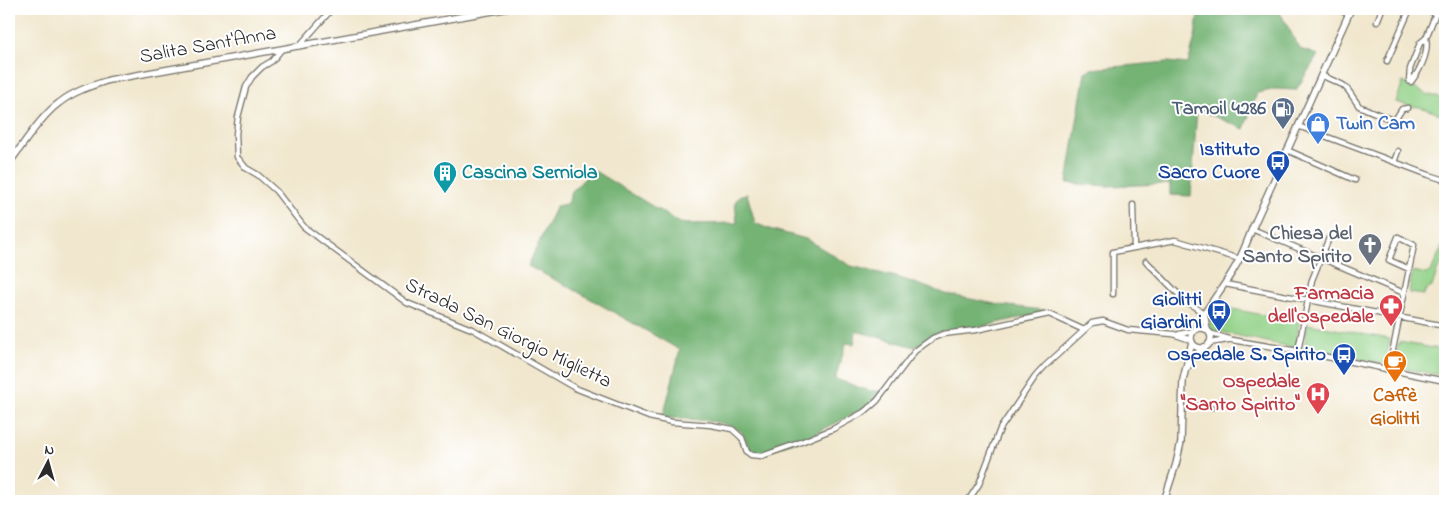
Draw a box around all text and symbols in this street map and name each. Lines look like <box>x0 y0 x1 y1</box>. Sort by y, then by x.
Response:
street label: Salita Sant'Anna <box>137 20 279 72</box>
place label: Tamoil 4286 <box>1171 95 1266 124</box>
fuel station icon: Tamoil 4286 <box>1270 96 1296 130</box>
place label: Twin Cam <box>1336 110 1416 139</box>
shop icon: Twin Cam <box>1305 111 1331 145</box>
place label: Istituto Sacro Cuore <box>1158 136 1261 188</box>
bus stop icon: Istituto Sacro Cuore <box>1265 149 1291 183</box>
place label: Cascina Serniola <box>462 159 598 188</box>
building icon: Cascina Serniola <box>432 160 458 194</box>
place label: Chiesa del Santo Spirito <box>1242 220 1352 272</box>
church icon: Chiesa del Santo Spirito <box>1357 232 1383 266</box>
street label: Strada San Giorgio Miglietta <box>399 271 616 398</box>
place label: Farmacia dell'Ospedale <box>1267 280 1375 332</box>
place label: Giolitti Giardini <box>1141 286 1202 338</box>
pharmacy icon: Farmacia dell'Ospedale <box>1378 293 1404 327</box>
bus stop icon: Giolitti Giardini <box>1206 298 1232 332</box>
place label: Ospedale S. Spirito <box>1167 341 1326 370</box>
bus stop icon: Ospedale S. Spirito <box>1331 342 1357 376</box>
cafe icon: Caffè Giolitti <box>1382 349 1408 383</box>
place label: Ospedale "Santo Spirito" <box>1180 368 1301 420</box>
hospital icon: Ospedale "Santo Spirito" <box>1305 381 1331 415</box>
place label: Caffè Giolitti <box>1370 382 1420 434</box>
north arrow <box>22 438 72 488</box>
text: N <box>43 440 55 461</box>

